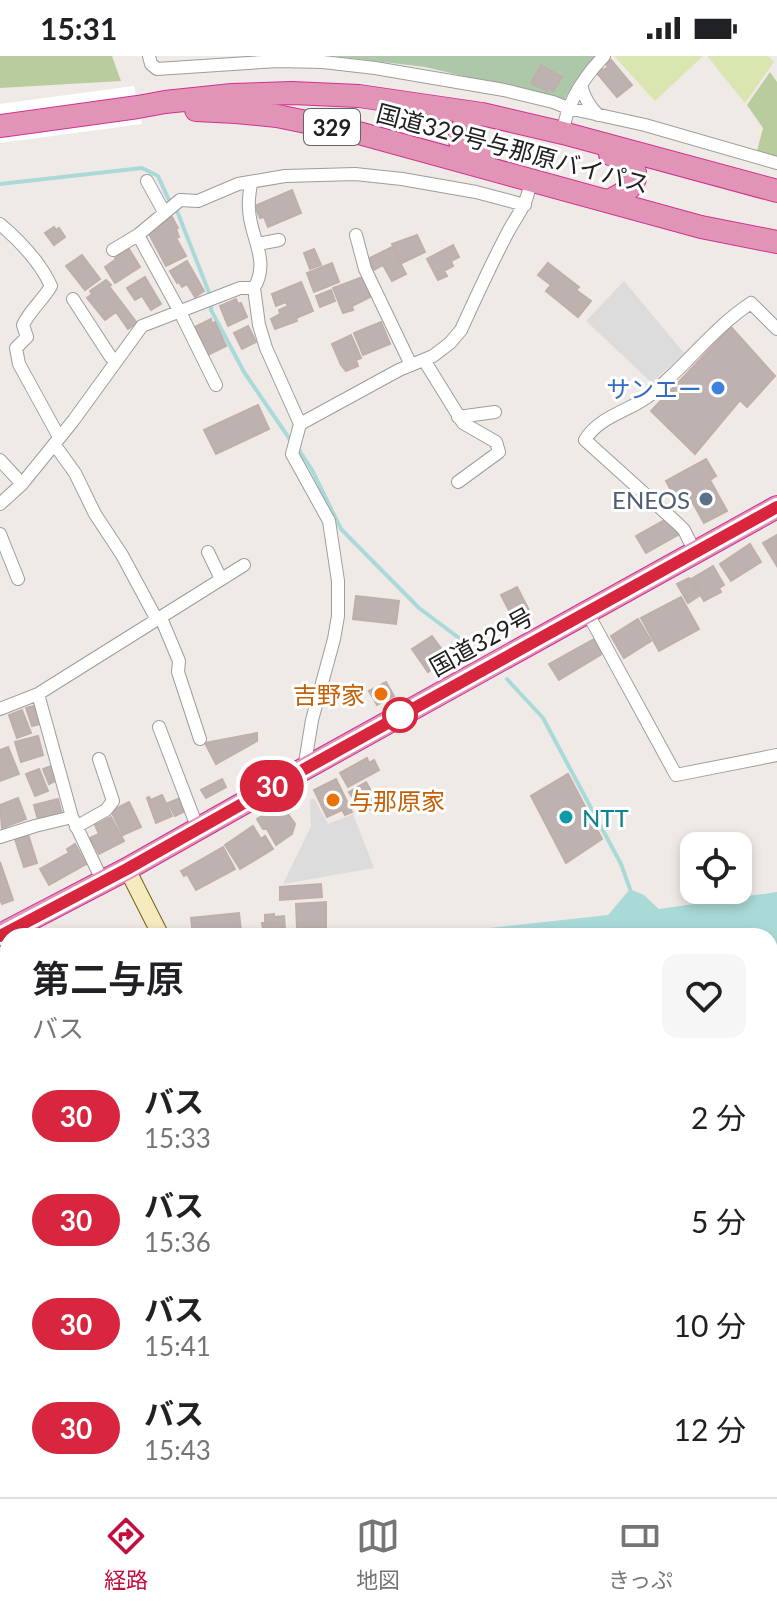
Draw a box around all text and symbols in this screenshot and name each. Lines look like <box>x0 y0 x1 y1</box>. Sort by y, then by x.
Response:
text: 15:31 <box>40 10 117 46</box>
street label: 国道329号与那原バイパス <box>373 98 653 198</box>
road number: 329 <box>304 109 360 145</box>
place label: サンエー <box>606 374 702 403</box>
marker: サンエー <box>709 379 727 397</box>
place label: ENEOS <box>612 485 690 514</box>
marker: ENEOS <box>697 490 715 508</box>
street label: 国道329号 <box>424 601 538 681</box>
place label: 吉野家 <box>293 680 365 709</box>
marker: 吉野家 <box>372 685 390 703</box>
unlabelled marker <box>383 698 417 732</box>
line badge: 30 <box>236 760 308 812</box>
text: 30 <box>256 769 288 803</box>
place label: 与那原家 <box>349 786 445 815</box>
marker: 与那原家 <box>324 791 342 809</box>
place label: NTT <box>582 803 629 832</box>
marker: NTT <box>557 808 575 826</box>
map controls <box>680 832 752 904</box>
button: locate <box>680 832 752 904</box>
button: heart <box>662 954 746 1038</box>
text: 第二与原 <box>32 955 184 1001</box>
text: バス <box>32 1012 84 1044</box>
text: バス <box>144 1083 204 1119</box>
text: 30 <box>60 1099 92 1133</box>
text: 2 分 <box>691 1099 746 1135</box>
text: 15:33 <box>144 1122 211 1154</box>
text: バス <box>144 1187 204 1223</box>
text: 30 <box>60 1203 92 1237</box>
text: 5 分 <box>691 1203 746 1239</box>
text: 15:36 <box>144 1226 211 1258</box>
text: バス <box>144 1291 204 1327</box>
text: 30 <box>60 1307 92 1341</box>
text: 10 分 <box>674 1307 746 1343</box>
text: 15:41 <box>144 1330 211 1362</box>
text: バス <box>144 1395 204 1431</box>
text: 30 <box>60 1411 92 1445</box>
text: 12 分 <box>674 1411 746 1447</box>
text: 15:43 <box>144 1434 211 1466</box>
tab: 経路 <box>104 1514 148 1594</box>
tab: 地図 <box>356 1514 400 1594</box>
tab: きっぷ <box>608 1514 673 1594</box>

